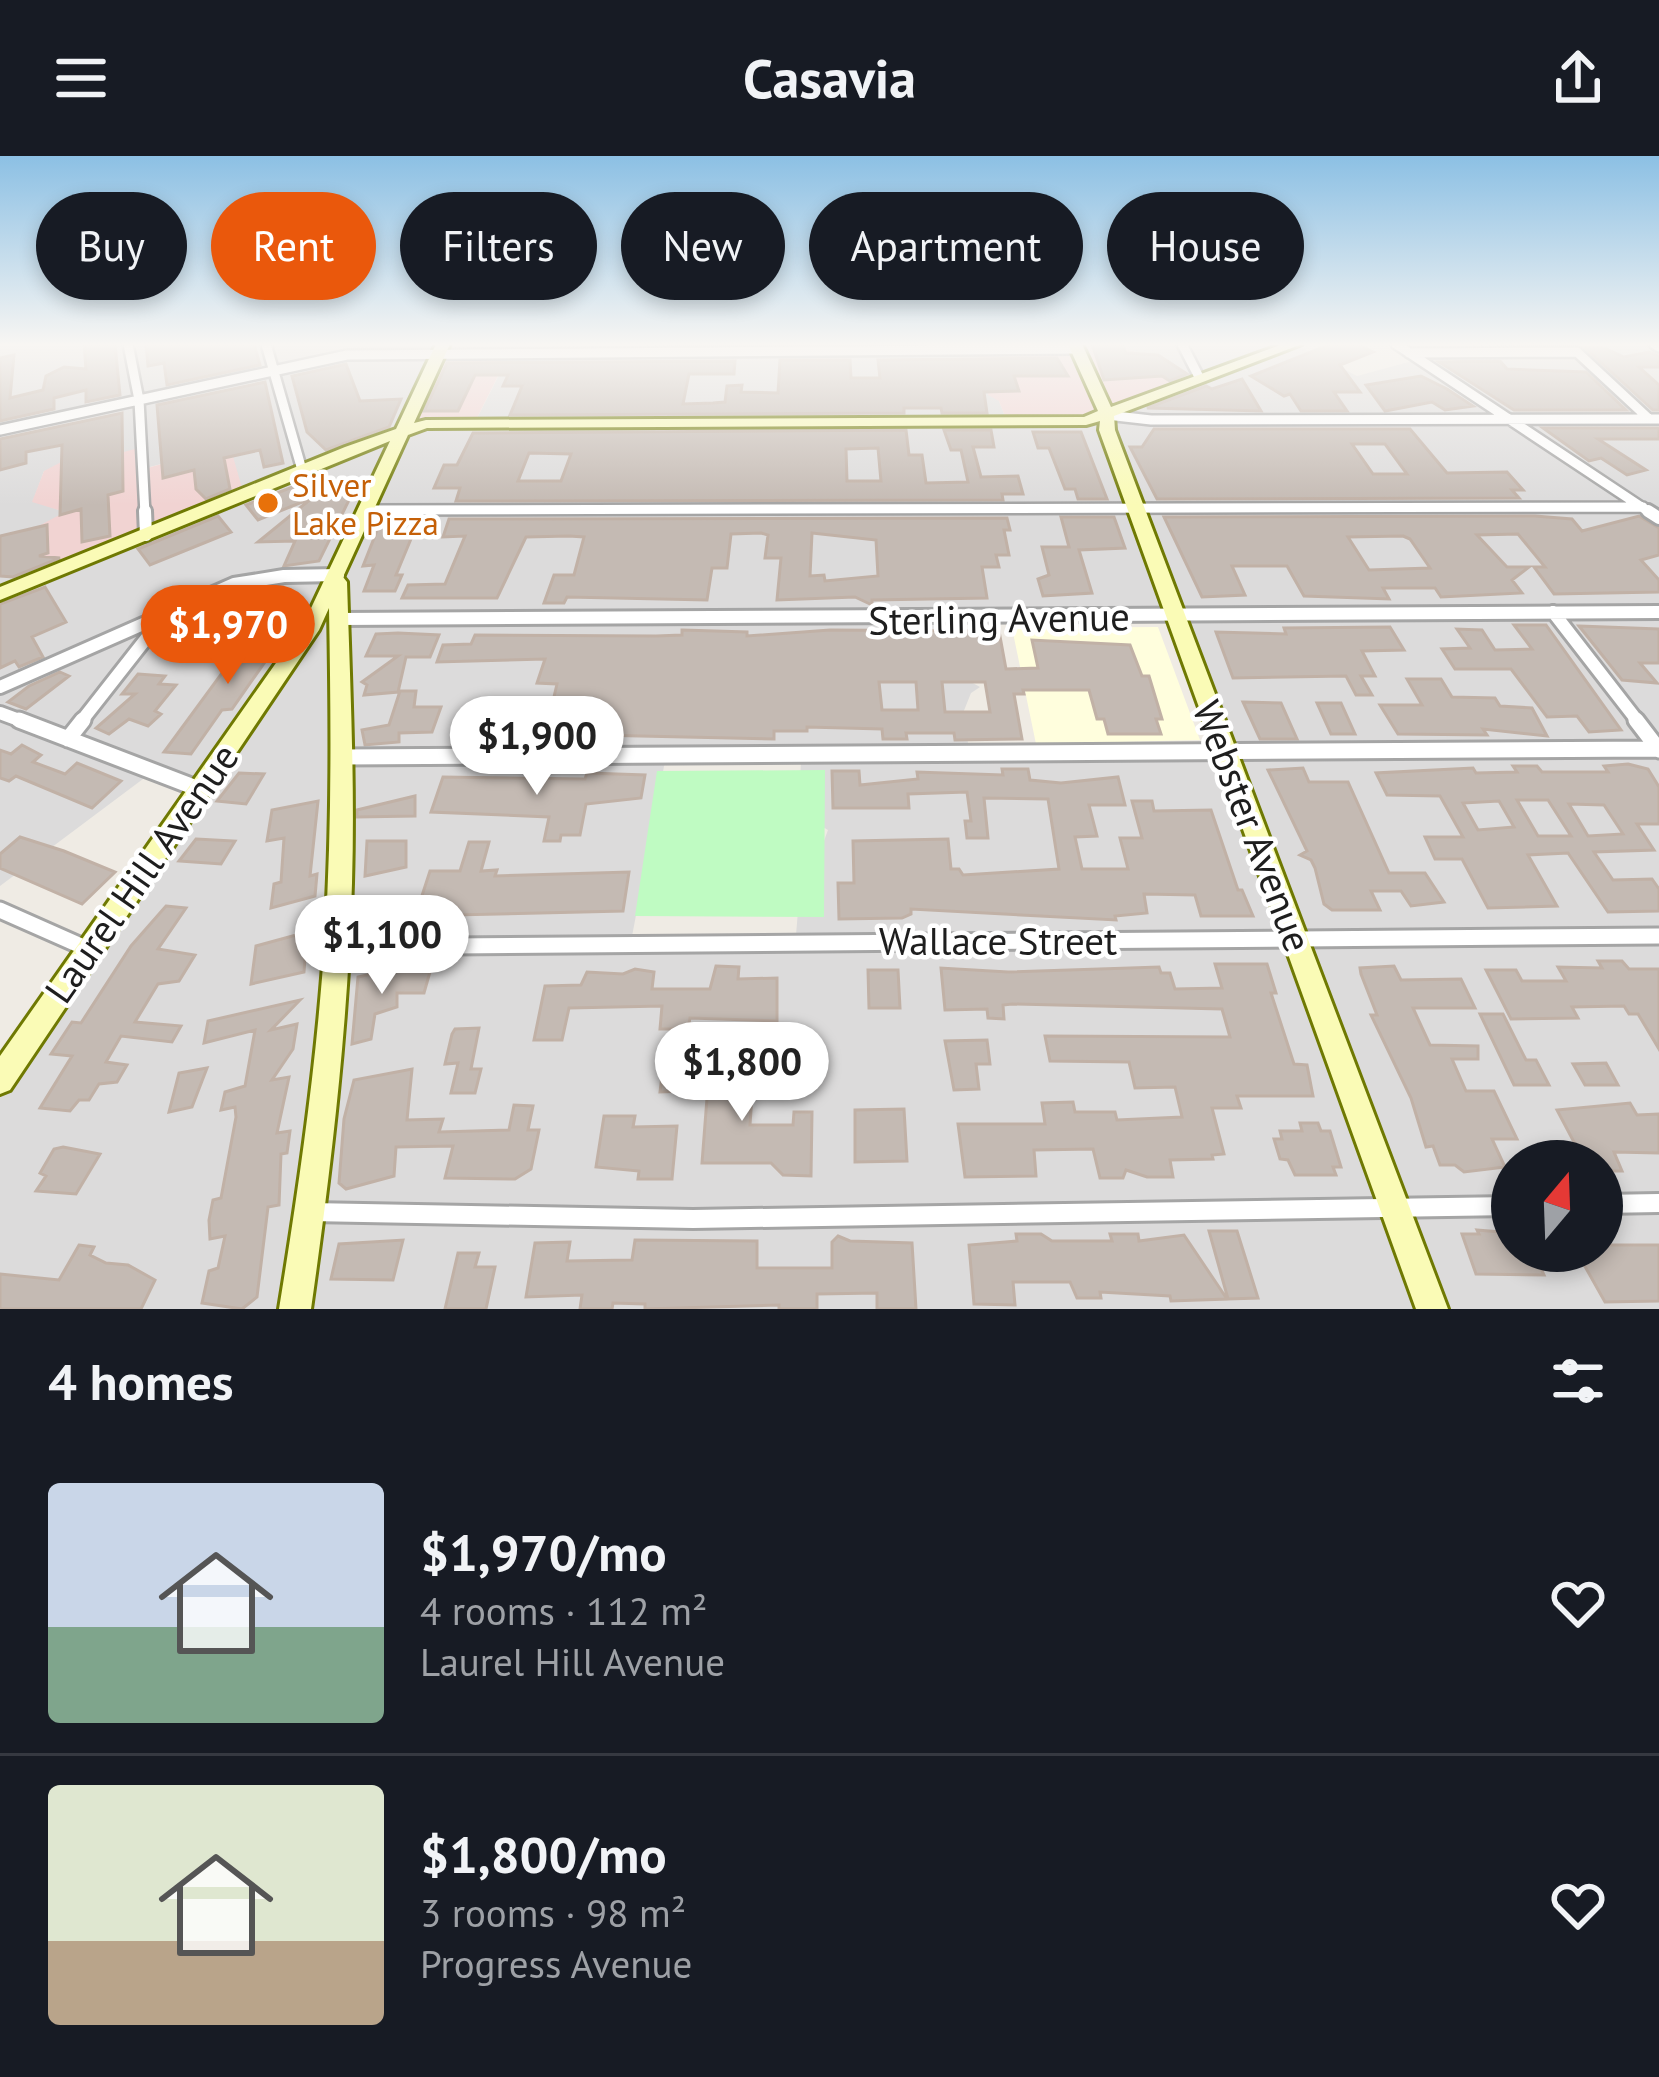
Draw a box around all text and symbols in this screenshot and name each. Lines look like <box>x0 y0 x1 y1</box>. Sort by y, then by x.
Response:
text: Casavia <box>743 43 916 113</box>
icon: menu <box>48 45 114 111</box>
icon: share <box>1545 45 1611 111</box>
chip: Buy <box>36 192 187 300</box>
chip: Rent <box>211 192 376 300</box>
chip: Filters <box>400 192 597 300</box>
chip: New <box>621 192 785 300</box>
chip: Apartment <box>809 192 1083 300</box>
chip: House <box>1107 192 1304 300</box>
place label: Silver Lake Pizza <box>292 463 439 544</box>
marker: Silver Lake Pizza <box>255 490 281 516</box>
pin: $1,970 <box>130 585 326 687</box>
street label: Sterling Avenue <box>868 590 1130 646</box>
text: $1,970 <box>168 598 288 649</box>
street label: Webster Avenue <box>1182 693 1324 959</box>
pin: $1,900 <box>439 696 635 798</box>
text: $1,900 <box>477 709 597 760</box>
street label: Laurel Hill Avenue <box>33 733 249 1013</box>
pin: $1,100 <box>284 895 480 997</box>
text: $1,100 <box>322 908 442 959</box>
street label: Wallace Street <box>879 915 1117 966</box>
pin: $1,800 <box>644 1022 840 1124</box>
text: $1,800 <box>682 1035 802 1086</box>
north arrow <box>1491 1140 1623 1272</box>
map controls <box>1491 1140 1623 1272</box>
text: 4 homes <box>48 1348 234 1414</box>
icon: filters <box>1545 1348 1611 1414</box>
text: $1,970/mo <box>420 1519 667 1585</box>
icon: home <box>144 1531 288 1675</box>
icon: heart <box>1545 1570 1611 1636</box>
text: 4 rooms · 112 m² <box>420 1585 707 1636</box>
text: Laurel Hill Avenue <box>420 1636 725 1687</box>
text: $1,800/mo <box>420 1821 667 1887</box>
icon: home <box>144 1833 288 1977</box>
icon: heart <box>1545 1872 1611 1938</box>
text: 3 rooms · 98 m² <box>420 1887 686 1938</box>
text: Progress Avenue <box>420 1938 692 1989</box>

